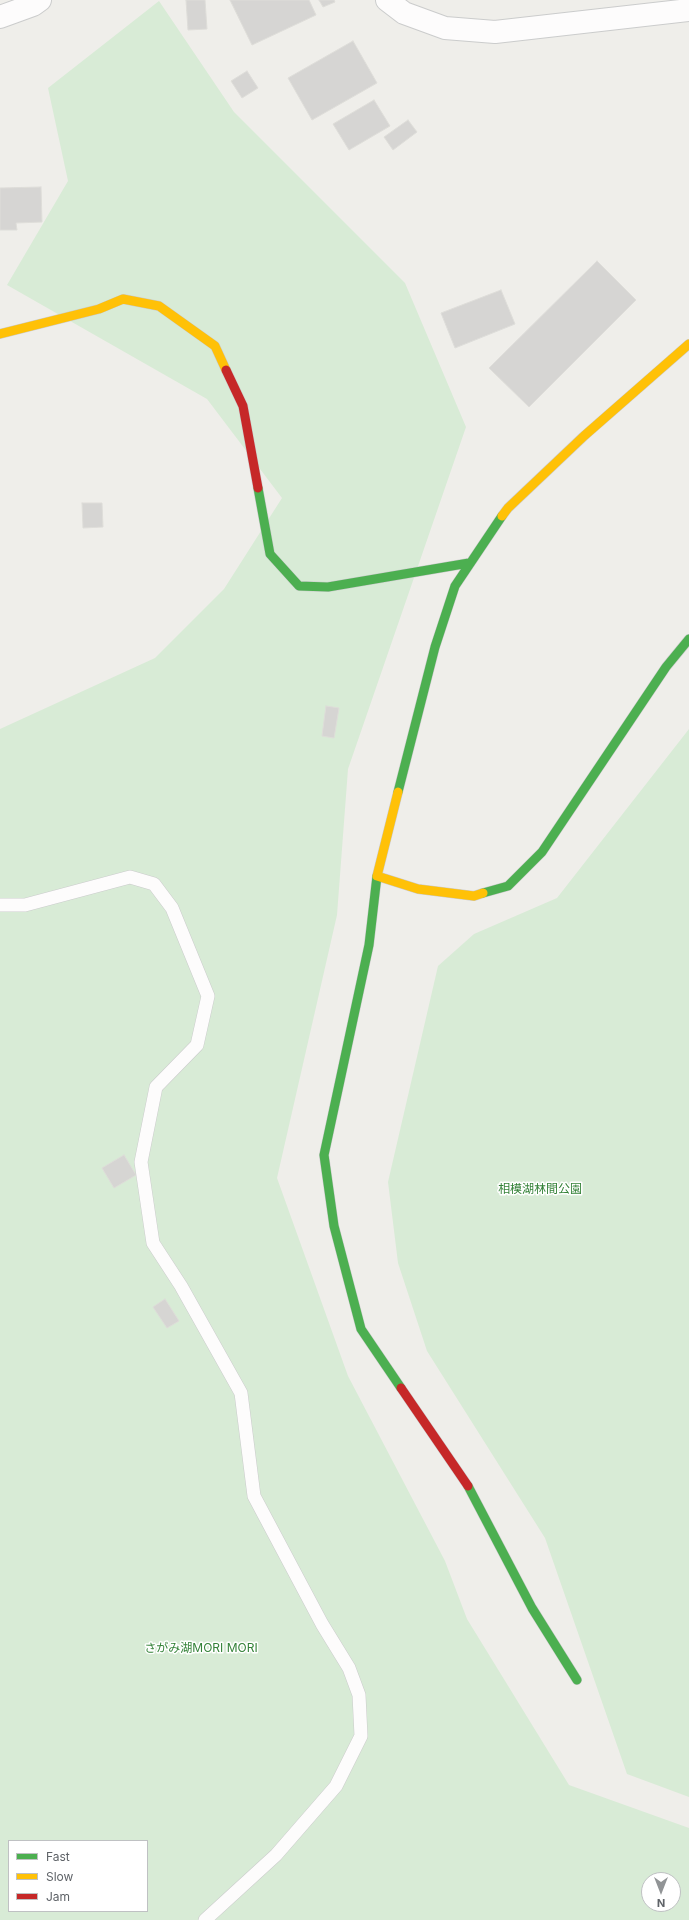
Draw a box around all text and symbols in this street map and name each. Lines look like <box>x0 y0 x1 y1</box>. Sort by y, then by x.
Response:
park label: 相模湖林間公園 <box>498 1182 582 1196</box>
park label: さがみ湖MORI MORI <box>144 1641 258 1655</box>
legend <box>8 1840 148 1912</box>
text: Fast <box>46 1849 70 1864</box>
text: Slow <box>46 1869 73 1884</box>
north arrow <box>641 1872 681 1912</box>
text: Jam <box>46 1889 70 1904</box>
text: N <box>657 1896 665 1910</box>

